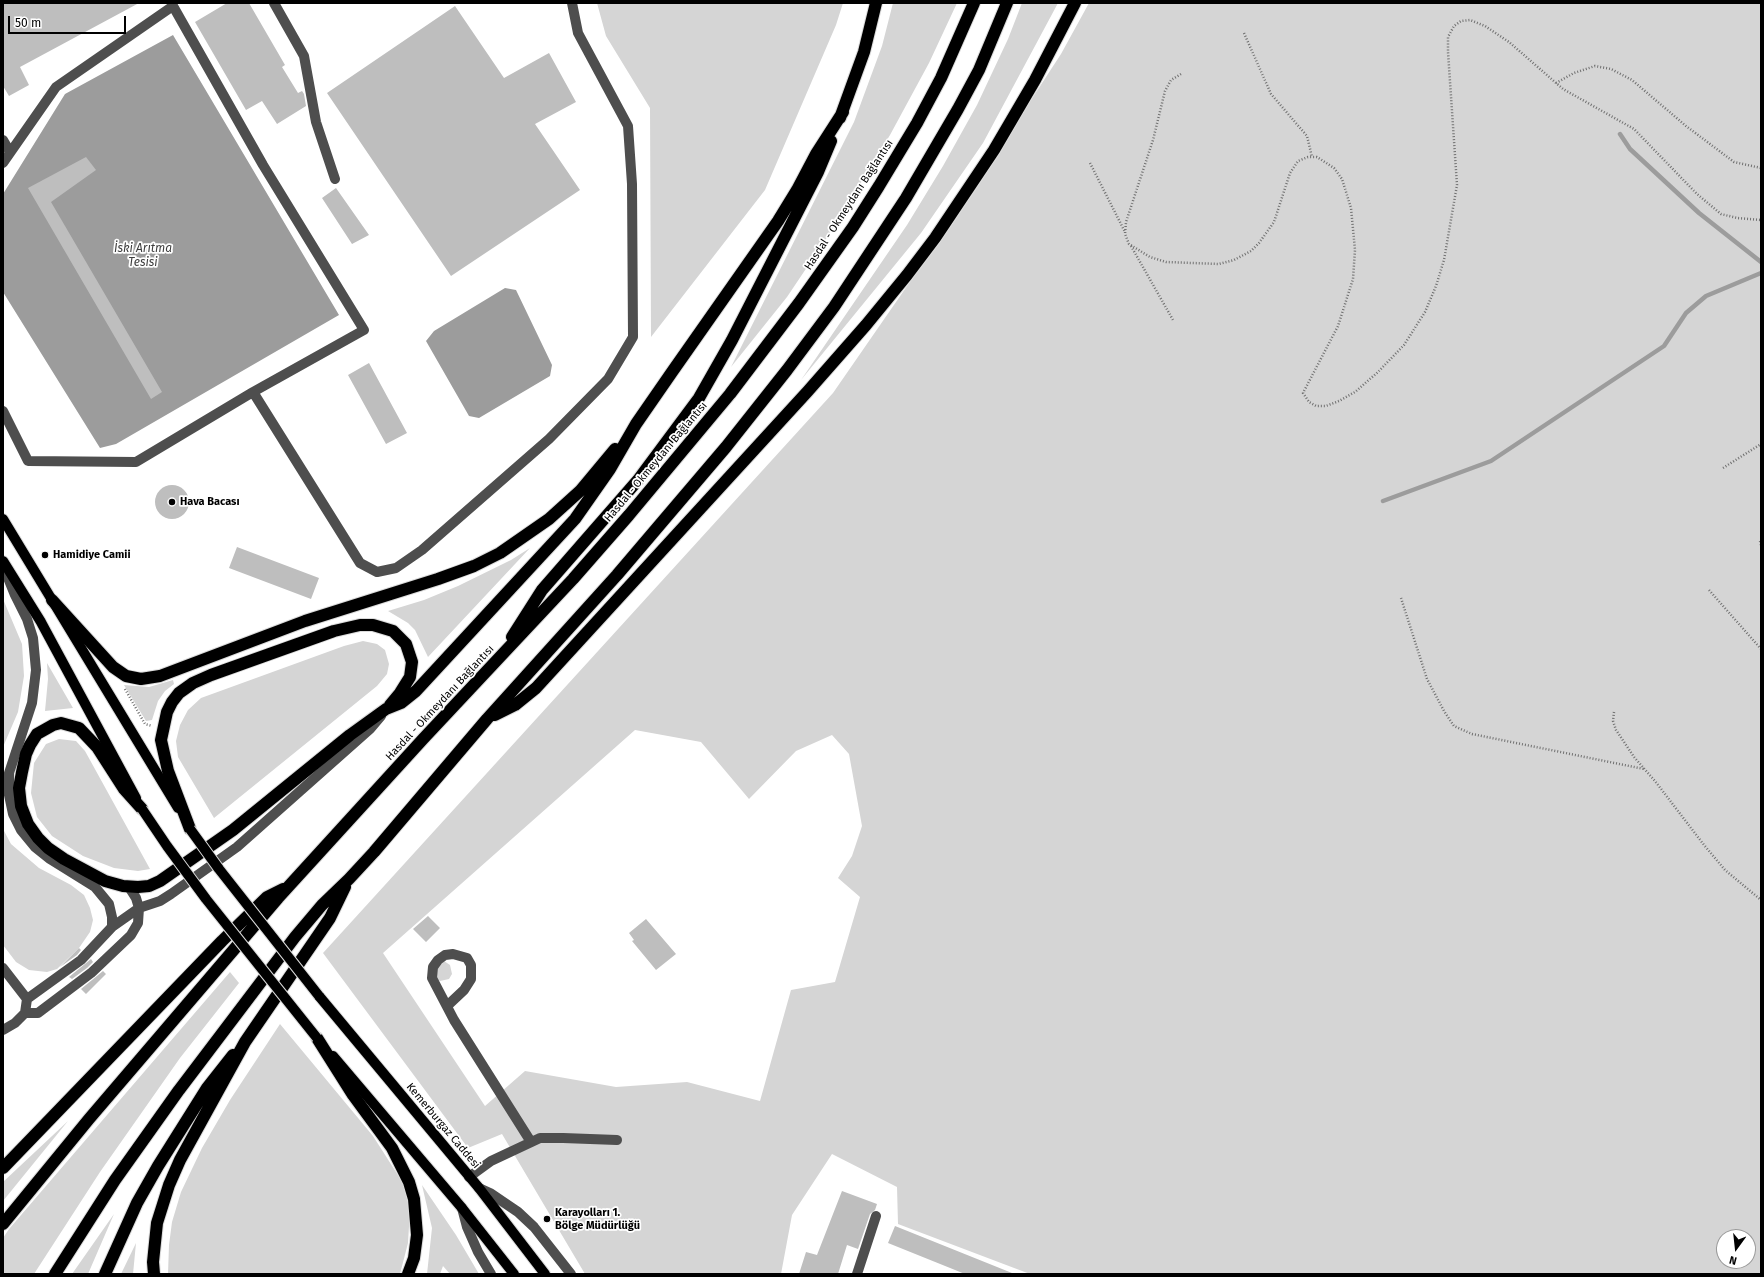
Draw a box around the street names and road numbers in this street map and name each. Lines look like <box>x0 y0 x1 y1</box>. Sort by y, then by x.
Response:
street label: Hasdal - Okmeydanı Bağlantısı <box>802 137 896 273</box>
street label: Hasdal - Okmeydanı Bağlantısı <box>602 399 710 525</box>
street label: Hasdal - Okmeydanı Bağlantısı <box>383 643 497 763</box>
street label: Kemerburgaz Caddesi <box>403 1081 483 1171</box>

